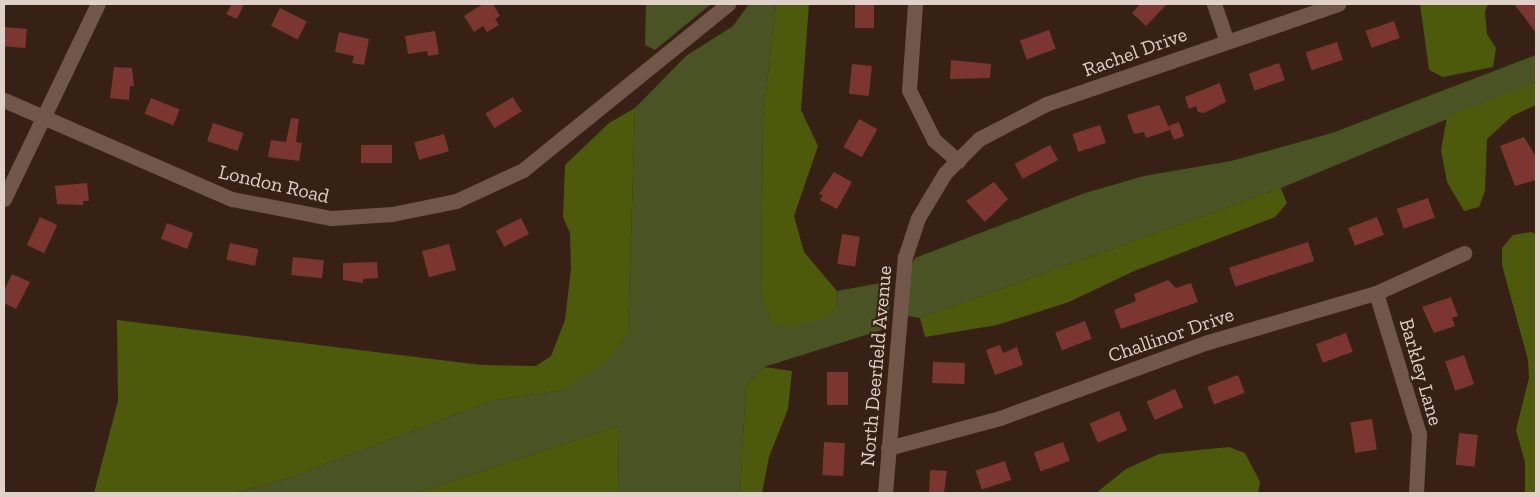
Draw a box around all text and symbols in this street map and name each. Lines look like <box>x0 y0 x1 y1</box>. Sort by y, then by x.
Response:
street label: Rachel Drive <box>1080 22 1190 82</box>
street label: London Road <box>216 160 332 208</box>
street label: North Deerfield Avenue <box>855 264 897 468</box>
street label: Challinor Drive <box>1105 302 1237 368</box>
street label: Barkley Lane <box>1394 315 1448 429</box>

